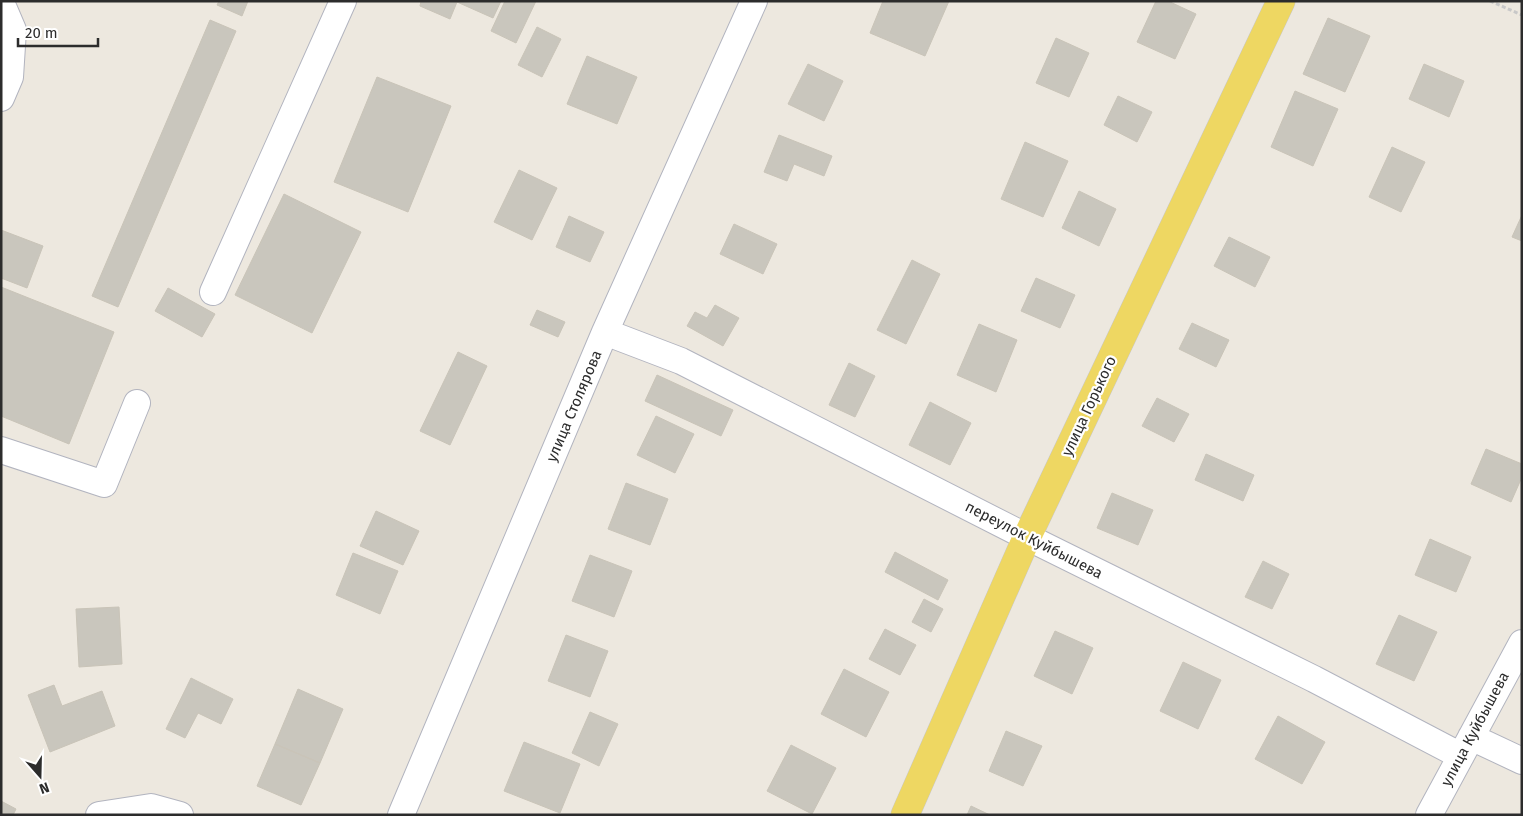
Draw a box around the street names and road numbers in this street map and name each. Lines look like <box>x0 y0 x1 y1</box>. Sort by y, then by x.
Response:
street label: улица Столярова <box>542 347 606 465</box>
street label: улица Горького <box>1058 353 1120 459</box>
street label: переулок Куйбышева <box>962 498 1106 582</box>
street label: улица Куйбышева <box>1437 669 1513 789</box>

